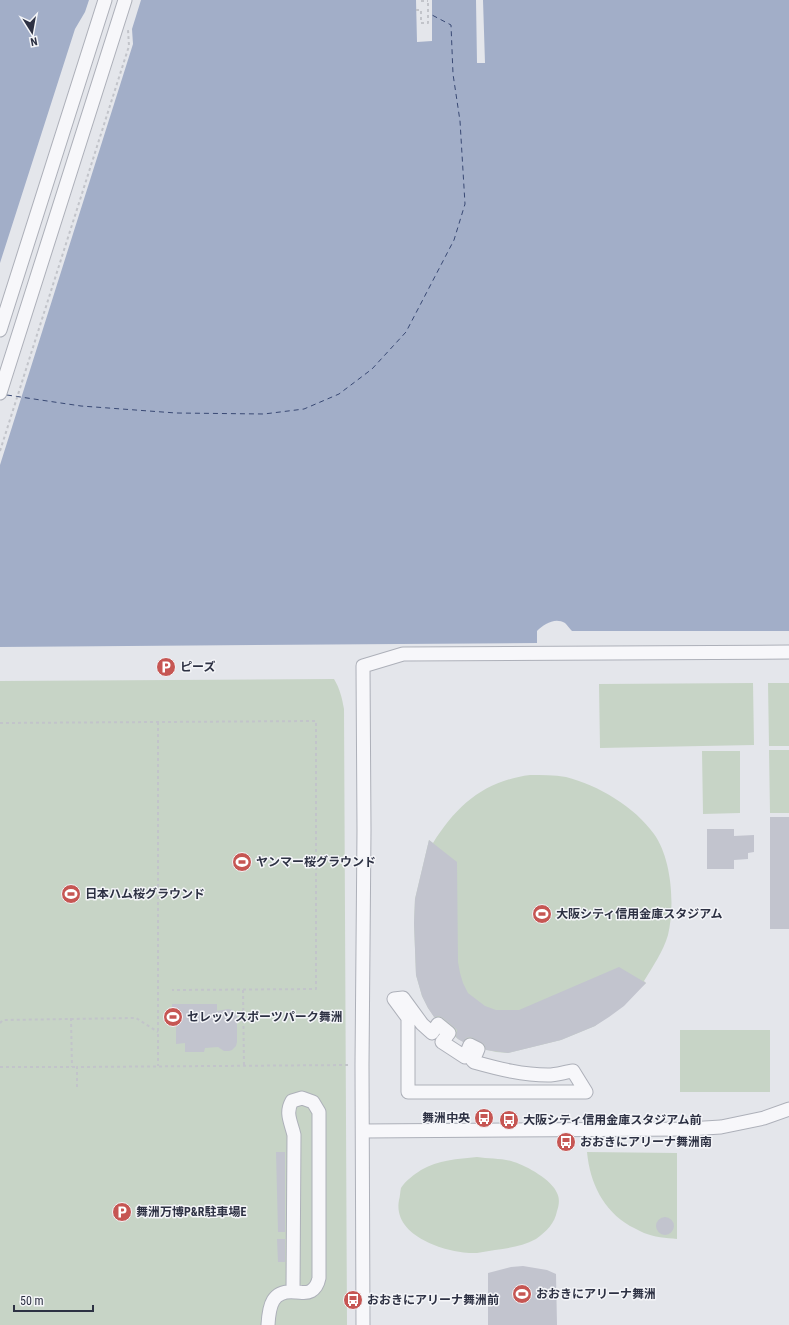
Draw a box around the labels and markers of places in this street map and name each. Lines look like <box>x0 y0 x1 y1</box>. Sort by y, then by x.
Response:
parking icon: ピーズ <box>155 656 177 678</box>
place label: ピーズ <box>180 660 215 674</box>
sports icon: ヤンマー桜グラウンド <box>231 851 253 873</box>
place label: ヤンマー桜グラウンド <box>256 855 376 869</box>
sports icon: 日本ハム桜グラウンド <box>60 883 82 905</box>
place label: 日本ハム桜グラウンド <box>85 887 205 901</box>
sports icon: 大阪シティ信用金庫スタジアム <box>531 903 553 925</box>
place label: 大阪シティ信用金庫スタジアム <box>556 907 722 921</box>
sports icon: セレッソスポーツパーク舞洲 <box>162 1006 184 1028</box>
place label: セレッソスポーツパーク舞洲 <box>187 1010 343 1024</box>
bus stop icon: 舞洲中央 <box>473 1107 495 1129</box>
bus stop icon: 大阪シティ信用金庫スタジアム前 <box>498 1109 520 1131</box>
place label: 舞洲中央 <box>422 1111 470 1125</box>
place label: 大阪シティ信用金庫スタジアム前 <box>523 1113 701 1127</box>
bus stop icon: おおきにアリーナ舞洲南 <box>555 1131 577 1153</box>
place label: おおきにアリーナ舞洲南 <box>580 1135 712 1149</box>
parking icon: 舞洲万博P&R駐車場E <box>111 1201 133 1223</box>
place label: 舞洲万博P&R駐車場E <box>136 1205 246 1219</box>
sports icon: おおきにアリーナ舞洲 <box>511 1283 533 1305</box>
place label: おおきにアリーナ舞洲 <box>536 1287 656 1301</box>
bus stop icon: おおきにアリーナ舞洲前 <box>342 1289 364 1311</box>
place label: おおきにアリーナ舞洲前 <box>367 1293 499 1307</box>

